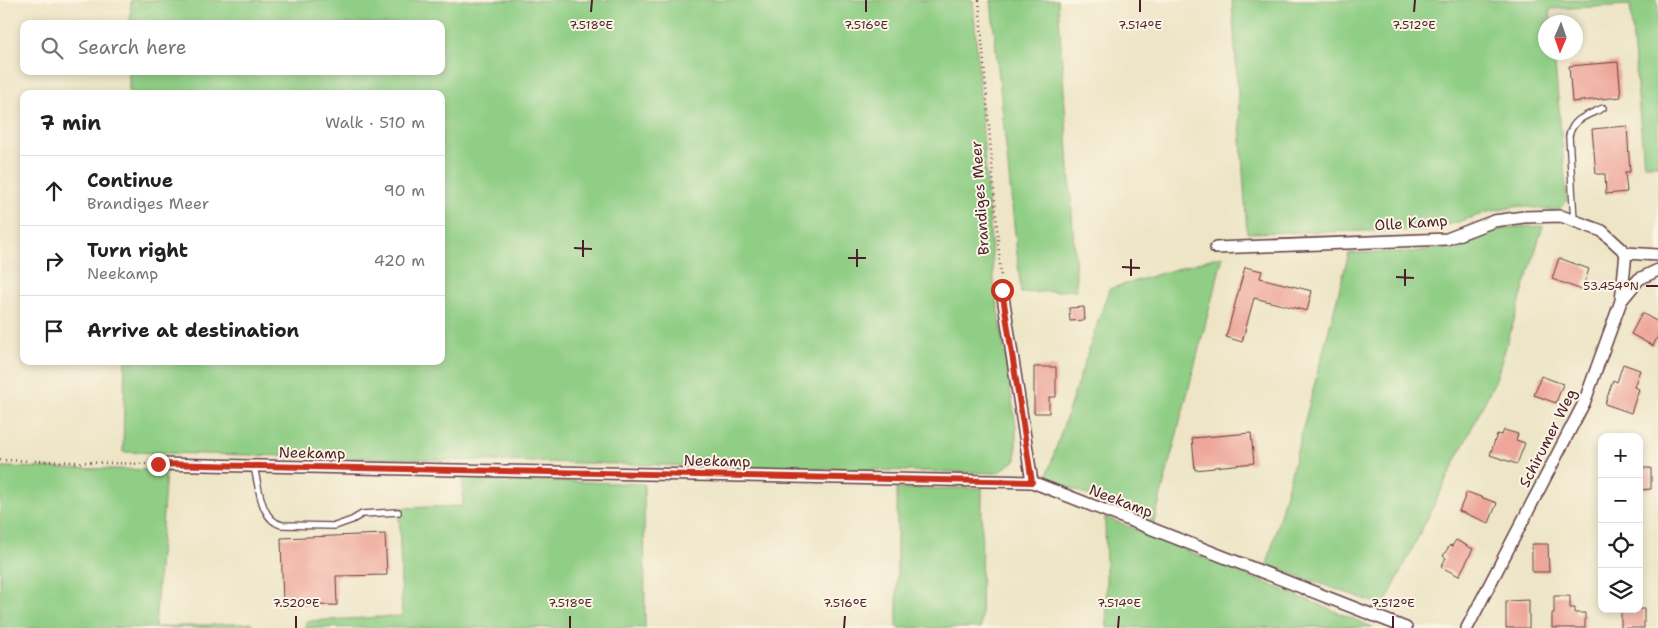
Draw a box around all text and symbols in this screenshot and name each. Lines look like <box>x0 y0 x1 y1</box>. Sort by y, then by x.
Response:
north arrow <box>1538 15 1583 60</box>
text: 7.518°E <box>569 17 613 33</box>
text: 7.516°E <box>844 17 888 33</box>
text: 7.514°E <box>1118 17 1162 33</box>
text: 7.512°E <box>1392 17 1436 33</box>
search box <box>20 20 445 75</box>
icon: search <box>38 34 66 62</box>
text: Search here <box>78 35 187 60</box>
text: 7 min <box>40 109 101 137</box>
text: Walk · 510 m <box>325 112 425 133</box>
street label: Brandiges Meer <box>966 140 994 256</box>
text: Continue <box>87 168 173 193</box>
icon: ahead <box>40 177 68 205</box>
text: 90 m <box>384 180 425 201</box>
text: Brandiges Meer <box>87 193 209 214</box>
street label: Olle Kamp <box>1374 210 1448 236</box>
text: Turn right <box>87 238 188 263</box>
icon: right <box>40 247 68 275</box>
text: 420 m <box>374 250 425 271</box>
text: Neekamp <box>87 263 158 284</box>
text: 53.454°N <box>1583 278 1639 294</box>
route start <box>991 279 1014 302</box>
icon: arrive <box>40 317 68 345</box>
text: Arrive at destination <box>87 318 299 343</box>
street label: Schirumer Weg <box>1514 385 1582 491</box>
map controls <box>1598 433 1643 613</box>
button: + <box>1598 433 1643 478</box>
street label: Neekamp <box>278 442 346 464</box>
street label: Neekamp <box>683 450 751 472</box>
route end <box>147 453 170 476</box>
button: − <box>1598 478 1643 523</box>
street label: Neekamp <box>1086 480 1156 522</box>
button: locate <box>1598 523 1643 568</box>
button: layers <box>1598 568 1643 613</box>
text: 7.520°E <box>272 595 320 611</box>
text: 7.518°E <box>548 595 592 611</box>
text: 7.516°E <box>823 595 867 611</box>
text: 7.514°E <box>1097 595 1141 611</box>
text: 7.512°E <box>1371 595 1415 611</box>

